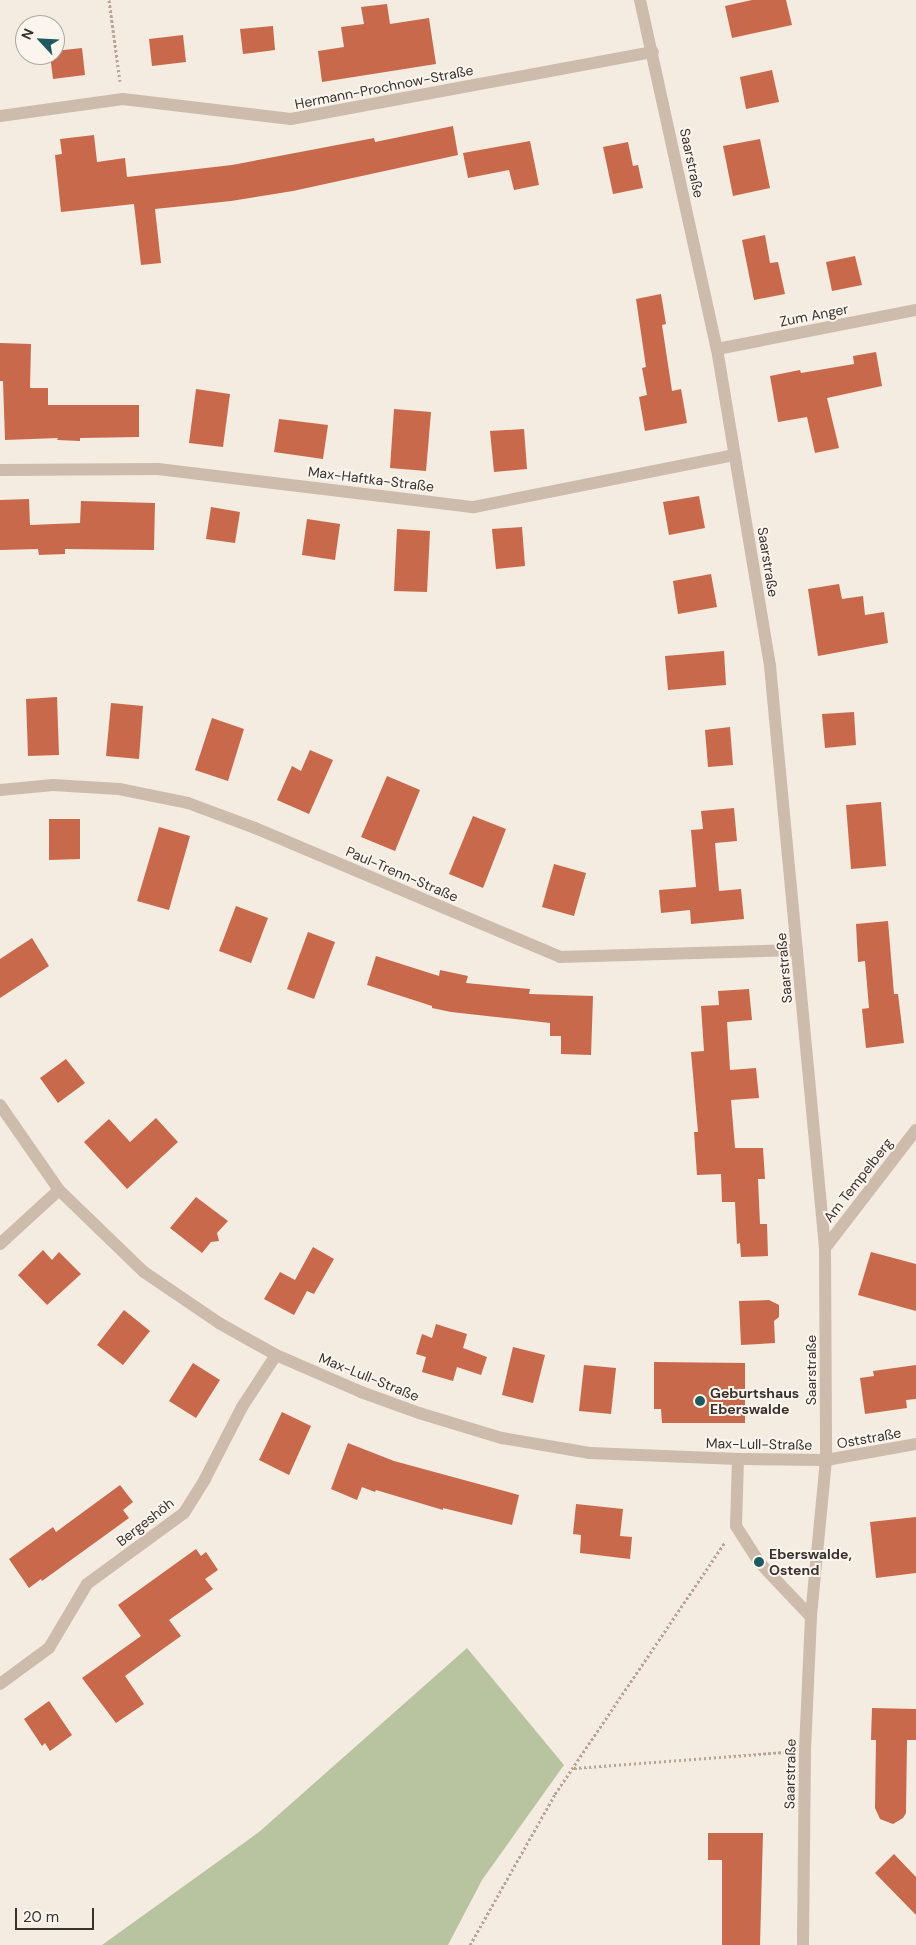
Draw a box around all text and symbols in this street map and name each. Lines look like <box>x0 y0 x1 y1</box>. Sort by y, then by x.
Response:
north arrow <box>15 15 65 65</box>
text: N <box>17 26 38 43</box>
street label: Hermann-Prochnow-Straße <box>293 61 475 113</box>
street label: Saarstraße <box>676 127 708 199</box>
street label: Zum Anger <box>778 300 850 330</box>
street label: Max-Haftka-Straße <box>307 463 435 495</box>
street label: Saarstraße <box>754 526 782 598</box>
street label: Paul-Trenn-Straße <box>343 843 461 905</box>
street label: Saarstraße <box>773 932 795 1004</box>
street label: Am Tempelberg <box>820 1135 896 1225</box>
street label: Saarstraße <box>803 1335 819 1405</box>
street label: Max-Lull-Straße <box>316 1349 422 1405</box>
place label: Geburtshaus Eberswalde <box>710 1385 799 1418</box>
marker: Geburtshaus Eberswalde <box>694 1395 706 1407</box>
street label: Oststraße <box>836 1424 902 1452</box>
street label: Max-Lull-Straße <box>706 1435 812 1453</box>
street label: Bergeshöh <box>113 1494 177 1550</box>
place label: Eberswalde, Ostend <box>769 1546 852 1578</box>
marker: Eberswalde, Ostend <box>753 1556 765 1568</box>
street label: Saarstraße <box>781 1739 799 1809</box>
scale bar <box>18 1898 96 1930</box>
text: 20 m <box>23 1907 59 1927</box>

